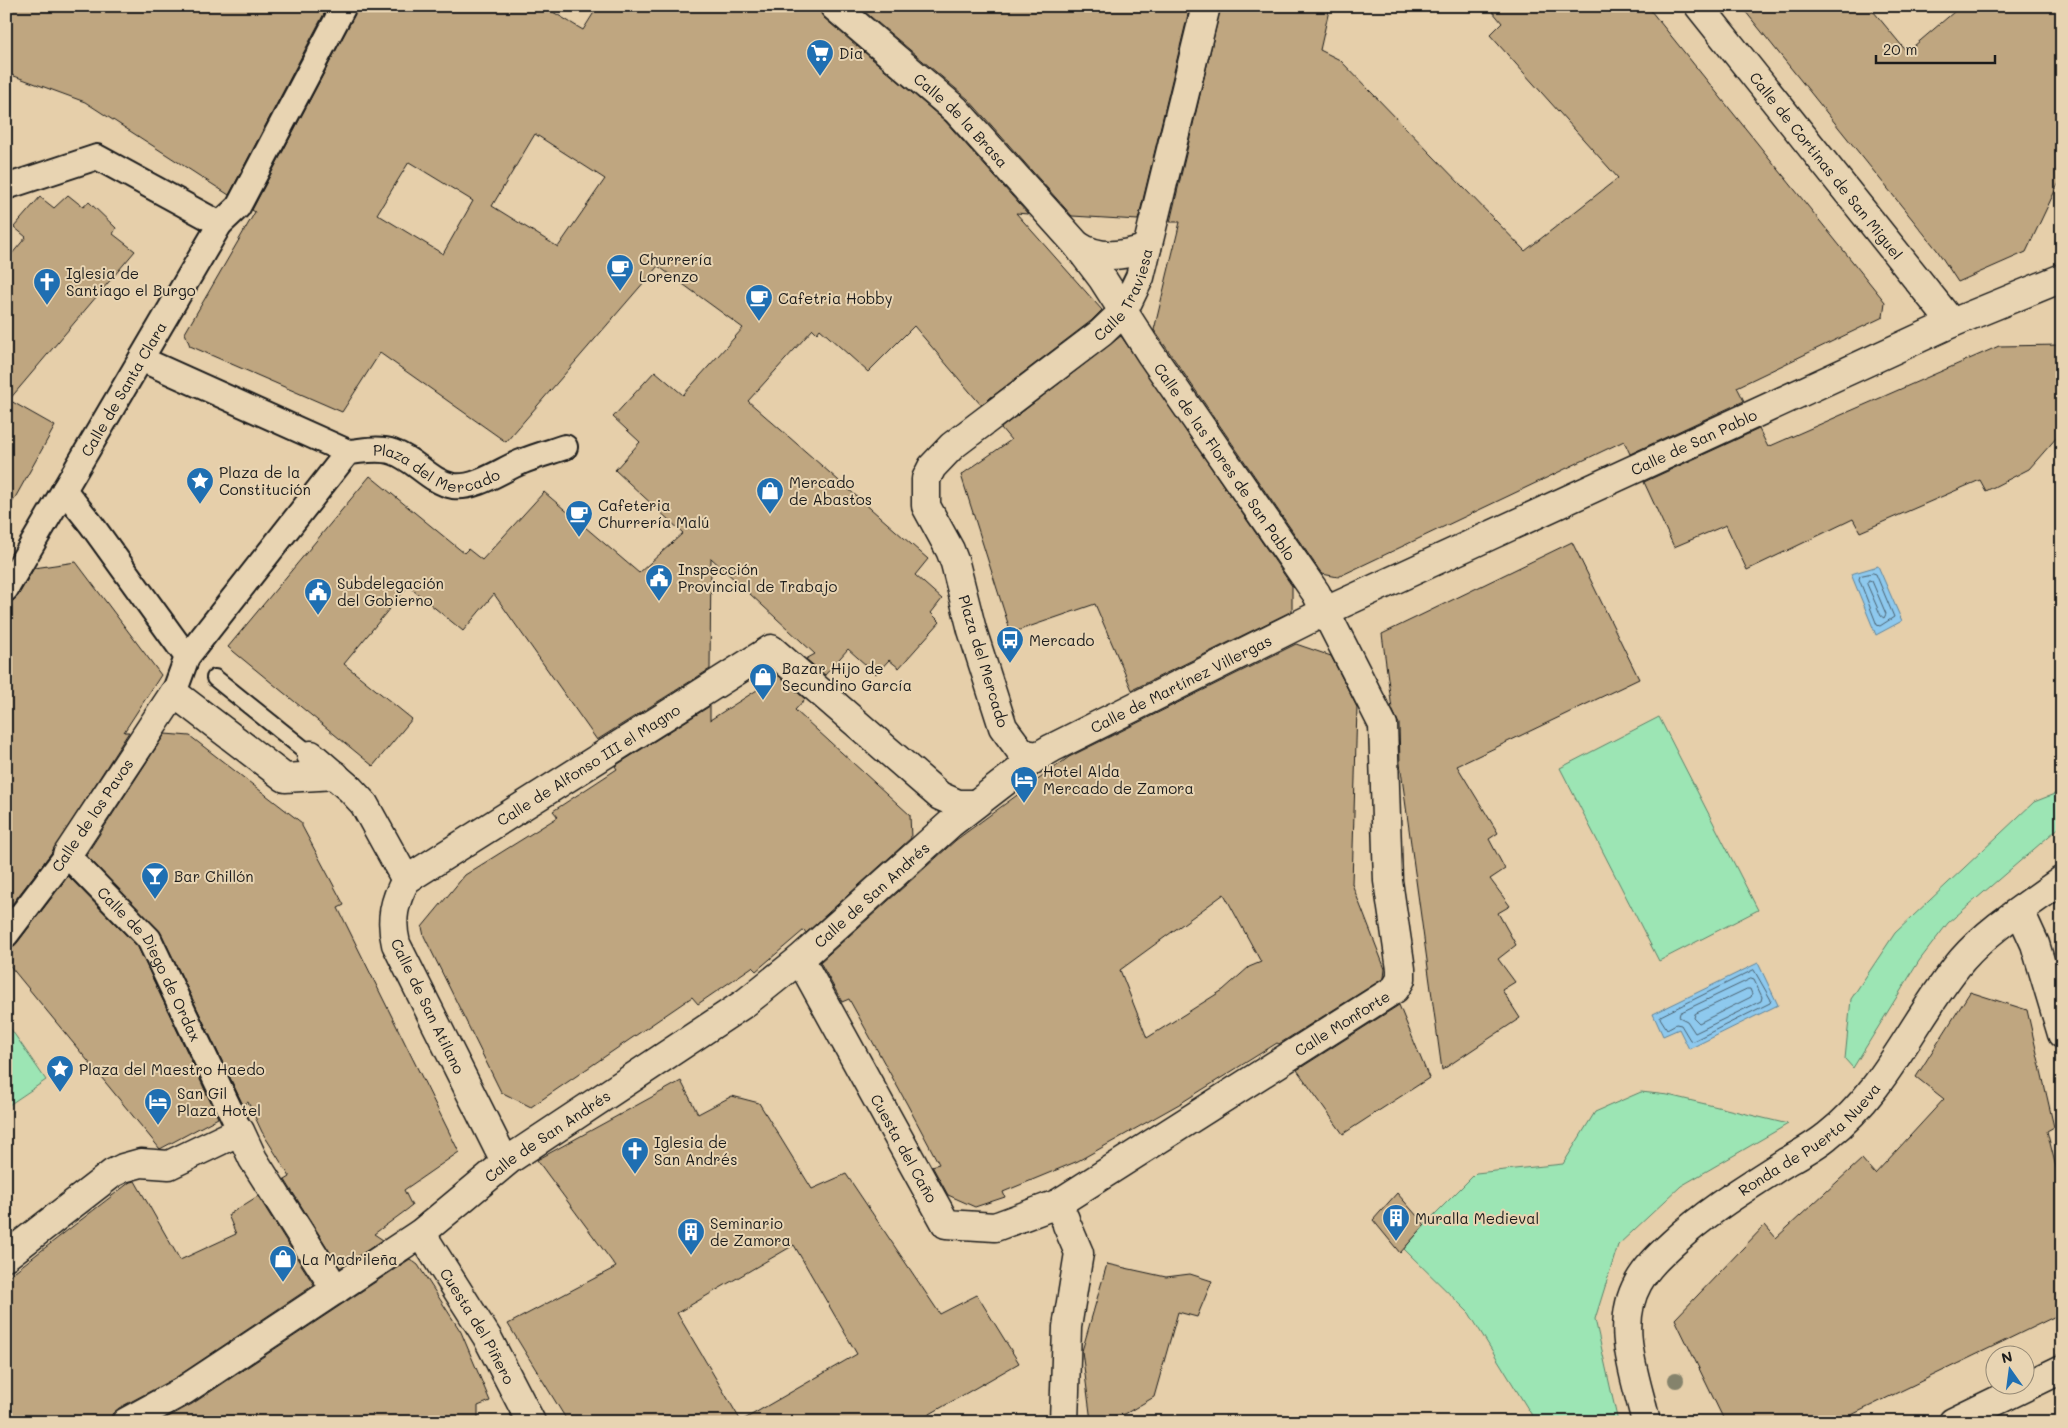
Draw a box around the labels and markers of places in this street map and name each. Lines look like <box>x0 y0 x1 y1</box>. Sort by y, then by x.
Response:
supermarket icon: Dia <box>805 38 835 77</box>
place label: Dia <box>839 43 863 63</box>
place label: Churrería Lorenzo <box>639 249 712 286</box>
cafe icon: Churrería Lorenzo <box>605 253 635 292</box>
place label: Iglesia de Santiago el Burgo <box>66 263 196 300</box>
church icon: Iglesia de Santiago el Burgo <box>32 267 62 306</box>
cafe icon: Cafetria Hobby <box>744 283 774 322</box>
place label: Cafetria Hobby <box>778 288 893 308</box>
place label: Plaza de la Constitución <box>219 462 311 499</box>
place icon: Plaza de la Constitución <box>185 466 215 505</box>
place label: Mercado de Abastos <box>789 472 872 509</box>
shop icon: Mercado de Abastos <box>755 476 785 515</box>
place label: Cafeteria Churrería Malú <box>598 495 709 532</box>
cafe icon: Cafeteria Churrería Malú <box>564 499 594 538</box>
place label: Inspección Provincial de Trabajo <box>678 559 838 596</box>
public building icon: Inspección Provincial de Trabajo <box>644 563 674 602</box>
place label: Subdelegación del Gobierno <box>337 573 444 610</box>
public building icon: Subdelegación del Gobierno <box>303 577 333 616</box>
bus stop icon: Mercado <box>995 625 1025 664</box>
place label: Mercado <box>1029 630 1094 650</box>
place label: Bazar Hijo de Secundino García <box>782 658 912 695</box>
shop icon: Bazar Hijo de Secundino García <box>748 662 778 701</box>
place label: Hotel Alda Mercado de Zamora <box>1043 761 1194 798</box>
hotel icon: Hotel Alda Mercado de Zamora <box>1009 765 1039 804</box>
bar icon: Bar Chillón <box>140 861 170 900</box>
place label: Bar Chillón <box>174 866 254 886</box>
place icon: Plaza del Maestro Haedo <box>45 1054 75 1093</box>
place label: Plaza del Maestro Haedo <box>79 1059 265 1079</box>
place label: San Gil Plaza Hotel <box>177 1083 261 1120</box>
hotel icon: San Gil Plaza Hotel <box>143 1087 173 1126</box>
place label: Iglesia de San Andrés <box>654 1132 738 1169</box>
church icon: Iglesia de San Andrés <box>620 1136 650 1175</box>
building icon: Muralla Medieval <box>1381 1203 1411 1242</box>
place label: Muralla Medieval <box>1415 1208 1539 1228</box>
place label: Seminario de Zamora <box>710 1213 791 1250</box>
building icon: Seminario de Zamora <box>676 1217 706 1256</box>
shop icon: La Madrileña <box>268 1244 298 1283</box>
place label: La Madrileña <box>302 1249 398 1269</box>

